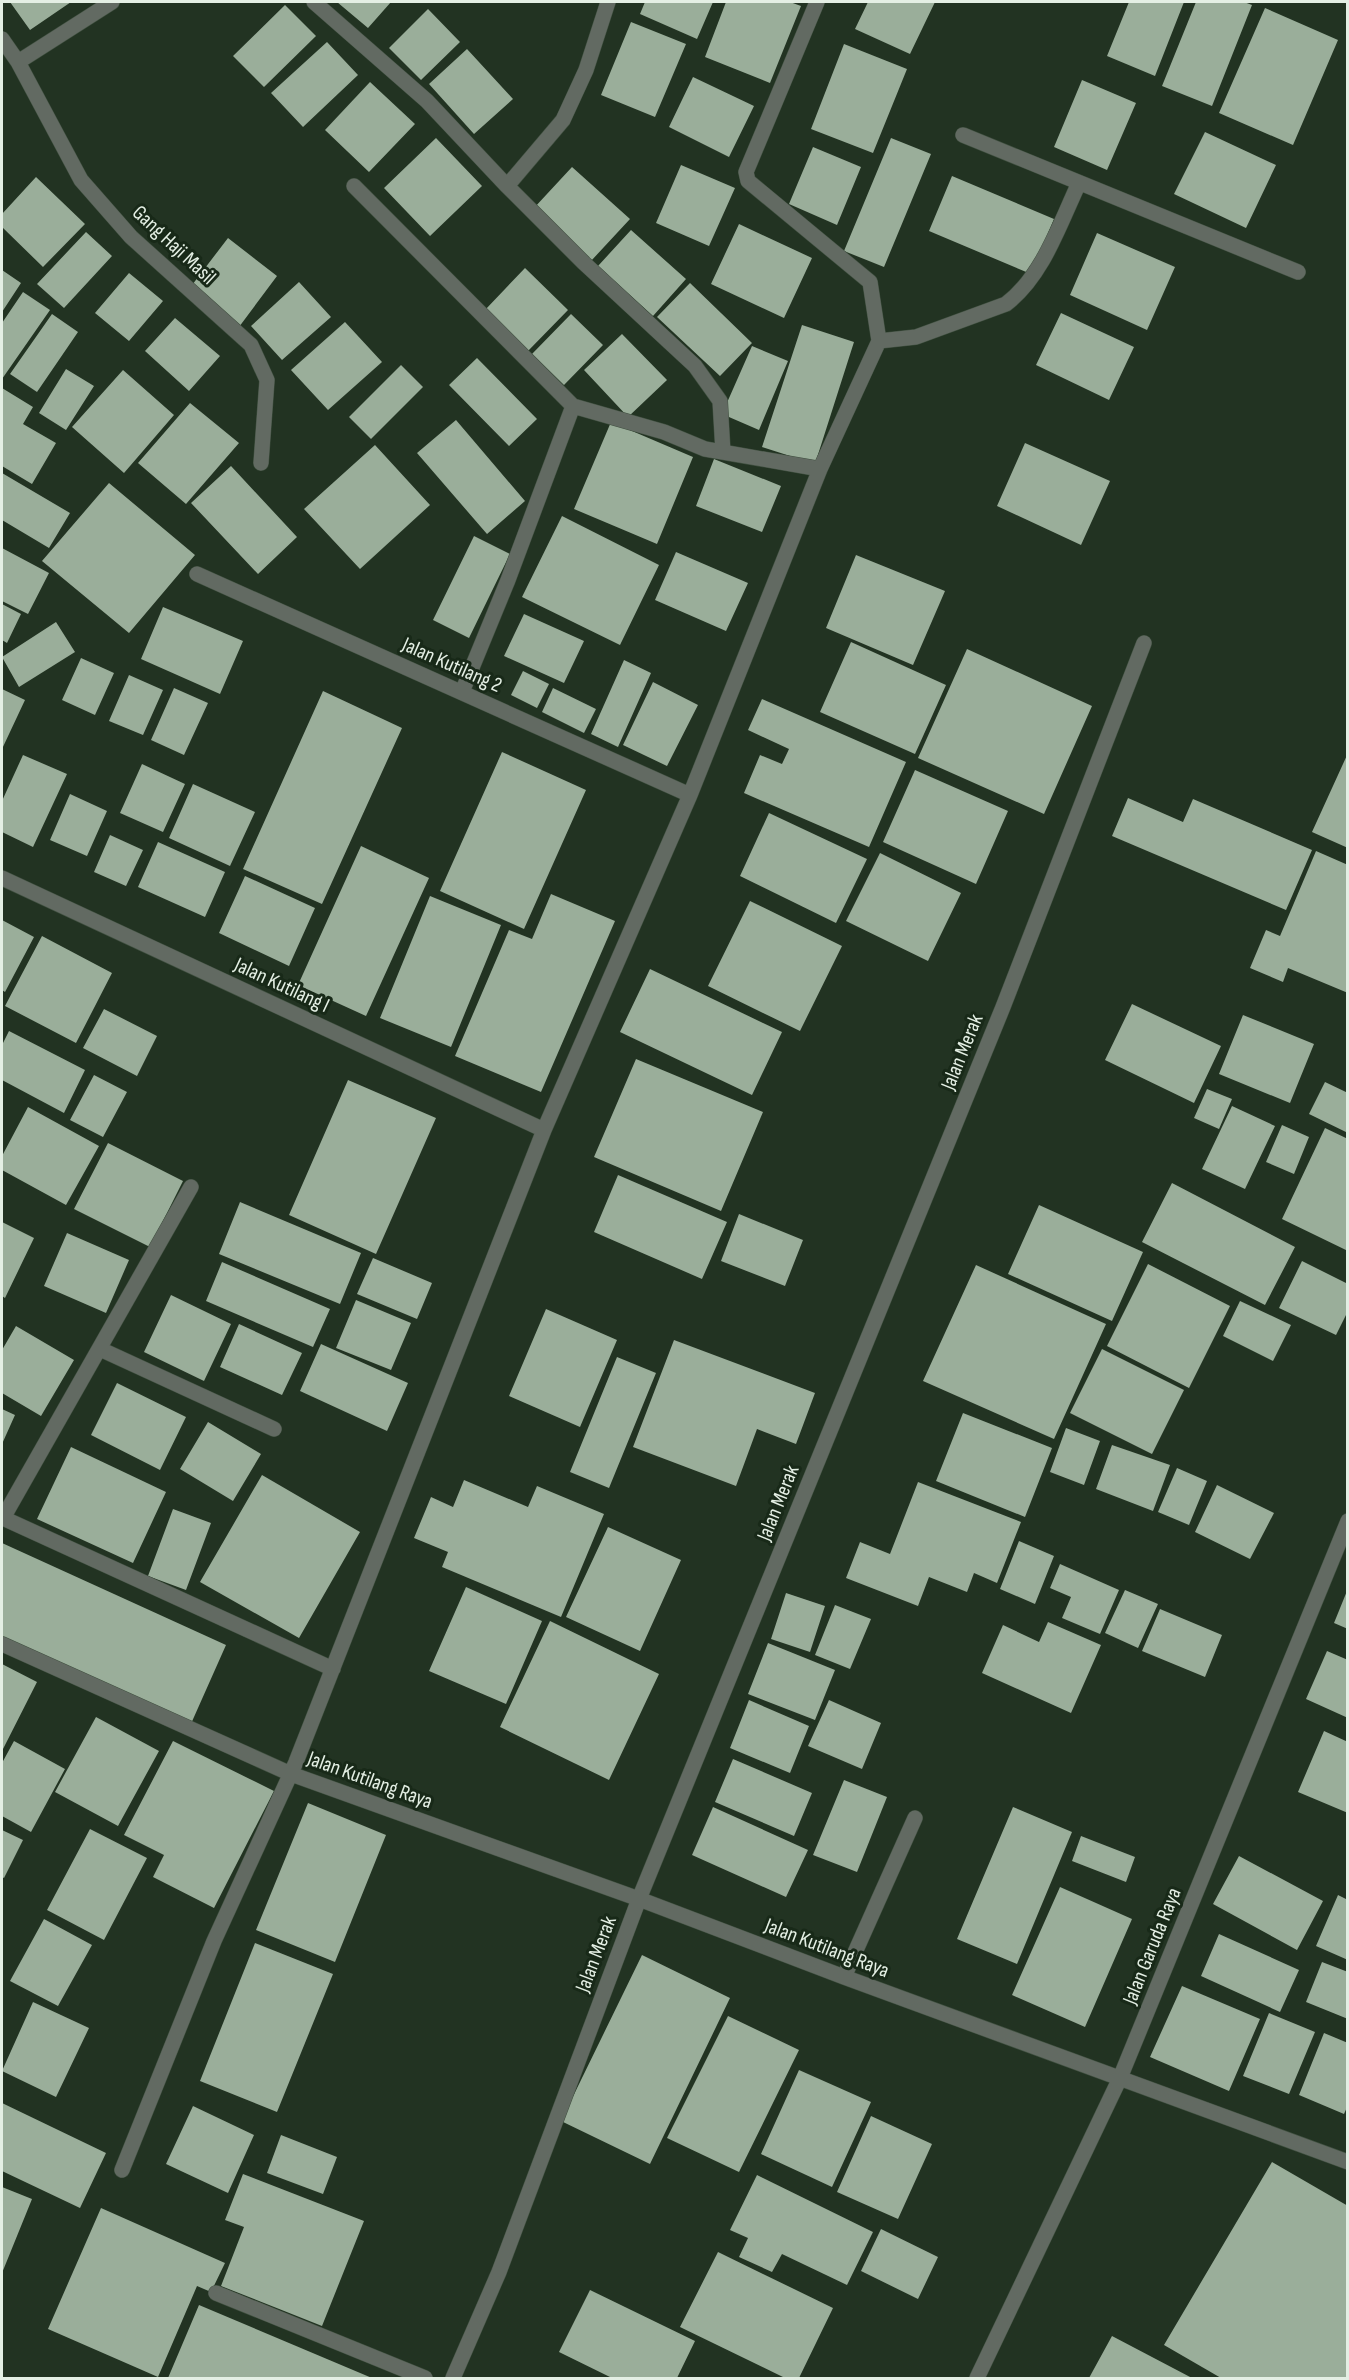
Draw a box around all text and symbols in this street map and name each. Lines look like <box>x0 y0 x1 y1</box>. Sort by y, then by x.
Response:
street label: Gang Haji Masil <box>127 200 221 290</box>
street label: Jalan Kutilang 2 <box>397 632 506 698</box>
street label: Jalan Kutilang I <box>230 952 333 1018</box>
street label: Jalan Merak <box>935 1010 988 1094</box>
street label: Jalan Merak <box>751 1461 804 1545</box>
street label: Jalan Kutilang Raya <box>303 1746 436 1814</box>
street label: Jalan Garuda Raya <box>1117 1884 1187 2009</box>
street label: Jalan Merak <box>570 1912 622 1996</box>
street label: Jalan Kutilang Raya <box>760 1913 893 1983</box>

